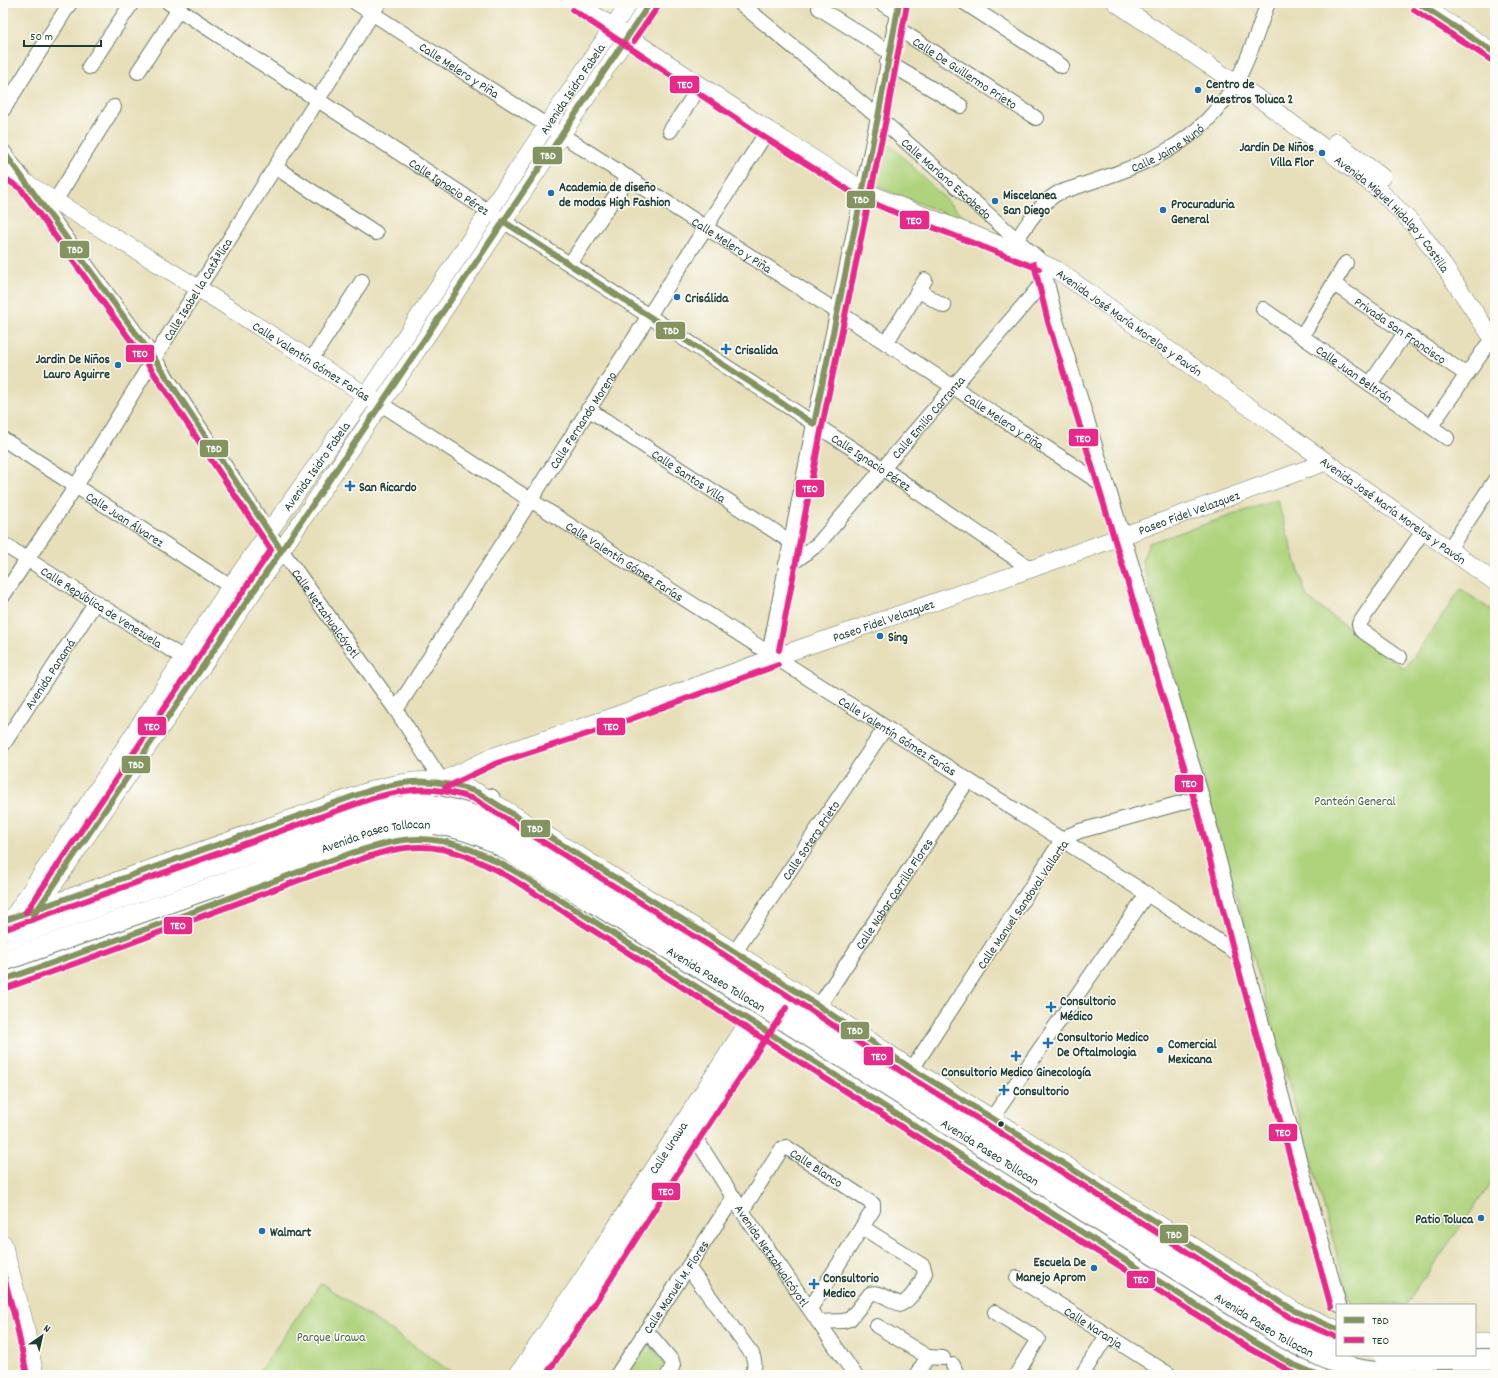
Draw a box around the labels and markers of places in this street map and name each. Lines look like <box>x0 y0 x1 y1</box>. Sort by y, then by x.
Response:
place label: Centro de Maestros Toluca 2 <box>1206 76 1294 110</box>
marker: Centro de Maestros Toluca 2 <box>1193 85 1203 95</box>
place label: Jardin De Niños Villa Flor <box>1239 139 1315 173</box>
marker: Jardin De Niños Villa Flor <box>1317 148 1327 158</box>
place label: Academia de diseño de modas High Fashion <box>559 179 670 213</box>
place label: Miscelanea San Diego <box>1003 187 1057 221</box>
marker: Academia de diseño de modas High Fashion <box>546 188 556 198</box>
marker: Miscelanea San Diego <box>990 196 1000 206</box>
place label: Procuraduria General <box>1171 196 1235 230</box>
marker: Procuraduria General <box>1158 205 1168 215</box>
place label: Crisálida <box>685 290 729 309</box>
marker: Crisálida <box>672 292 682 302</box>
place label: Crisalida <box>735 342 779 361</box>
marker: Crisalida <box>720 343 732 355</box>
place label: Jardin De Niños Lauro Aguirre <box>35 351 111 385</box>
marker: Jardin De Niños Lauro Aguirre <box>113 360 123 370</box>
place label: San Ricardo <box>359 479 417 498</box>
marker: San Ricardo <box>344 480 356 492</box>
place label: Sing <box>888 629 908 648</box>
marker: Sing <box>875 631 885 641</box>
place label: Consultorio Médico <box>1060 993 1116 1027</box>
marker: Consultorio Médico <box>1045 1001 1057 1013</box>
place label: Consultorio Medico De Oftalmologia <box>1057 1029 1149 1063</box>
place label: Comercial Mexicana <box>1168 1036 1217 1070</box>
marker: Consultorio Medico De Oftalmologia <box>1042 1037 1054 1049</box>
marker: Comercial Mexicana <box>1155 1045 1165 1055</box>
marker: Consultorio Medico Ginecología <box>1010 1050 1022 1062</box>
place label: Consultorio Medico Ginecología <box>941 1064 1092 1083</box>
place label: Consultorio <box>1013 1083 1069 1102</box>
marker: Consultorio <box>998 1084 1010 1096</box>
unlabelled marker <box>996 1119 1006 1129</box>
place label: Patio Toluca <box>1415 1211 1474 1230</box>
marker: Patio Toluca <box>1476 1213 1486 1223</box>
place label: Walmart <box>270 1224 312 1243</box>
marker: Walmart <box>257 1226 267 1236</box>
place label: Escuela De Manejo Aprom <box>1016 1254 1086 1288</box>
marker: Escuela De Manejo Aprom <box>1089 1263 1099 1273</box>
place label: Consultorio Medico <box>823 1270 879 1304</box>
marker: Consultorio Medico <box>808 1278 820 1290</box>

